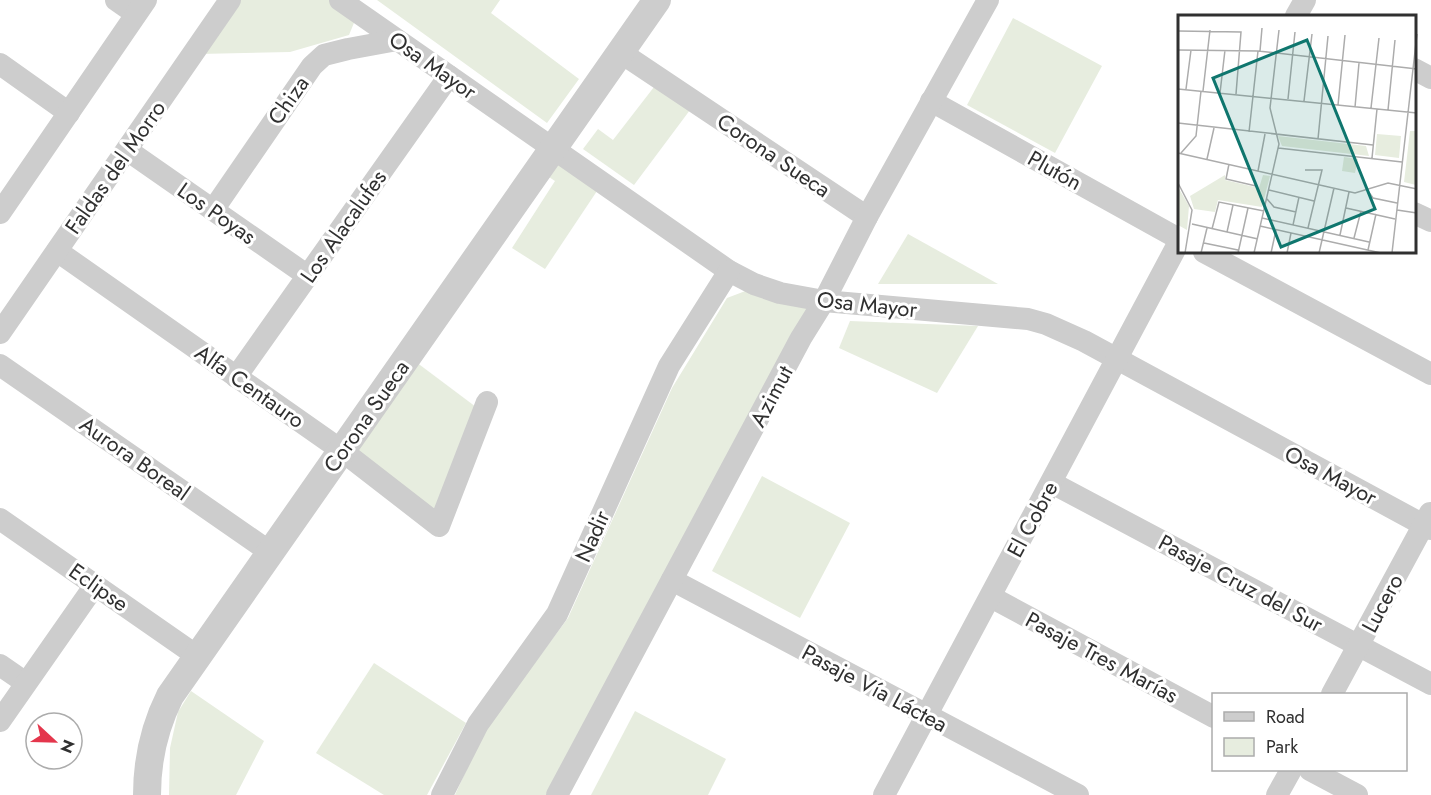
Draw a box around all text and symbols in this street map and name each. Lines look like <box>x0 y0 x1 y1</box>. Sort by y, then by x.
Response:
inset map <box>1178 15 1416 254</box>
street label: Osa Mayor <box>383 23 484 107</box>
street label: Chiza <box>260 69 316 131</box>
street label: Faldas del Morro <box>57 94 173 240</box>
street label: Corona Sueca <box>711 105 837 205</box>
street label: Plutón <box>1022 142 1088 198</box>
street label: Los Alacalufes <box>292 163 394 289</box>
street label: Los Poyas <box>171 174 263 252</box>
street label: Osa Mayor <box>815 283 919 325</box>
street label: Alfa Centauro <box>189 336 311 436</box>
street label: Corona Sueca <box>315 353 417 479</box>
street label: Azimut <box>742 359 801 432</box>
street label: Aurora Boreal <box>73 408 197 508</box>
street label: Osa Mayor <box>1279 437 1383 513</box>
street label: El Cobre <box>999 475 1065 563</box>
street label: Nadir <box>567 505 618 567</box>
street label: Pasaje Cruz del Sur <box>1153 526 1329 640</box>
street label: Eclipse <box>63 555 135 619</box>
street label: Lucero <box>1353 568 1411 638</box>
street label: Pasaje Tres Marías <box>1020 603 1184 711</box>
street label: Pasaje Vía Láctea <box>797 636 953 740</box>
legend <box>1212 693 1407 771</box>
text: Road <box>1266 704 1305 730</box>
north arrow <box>24 711 84 771</box>
text: Park <box>1266 734 1298 760</box>
text: N <box>54 736 80 757</box>

